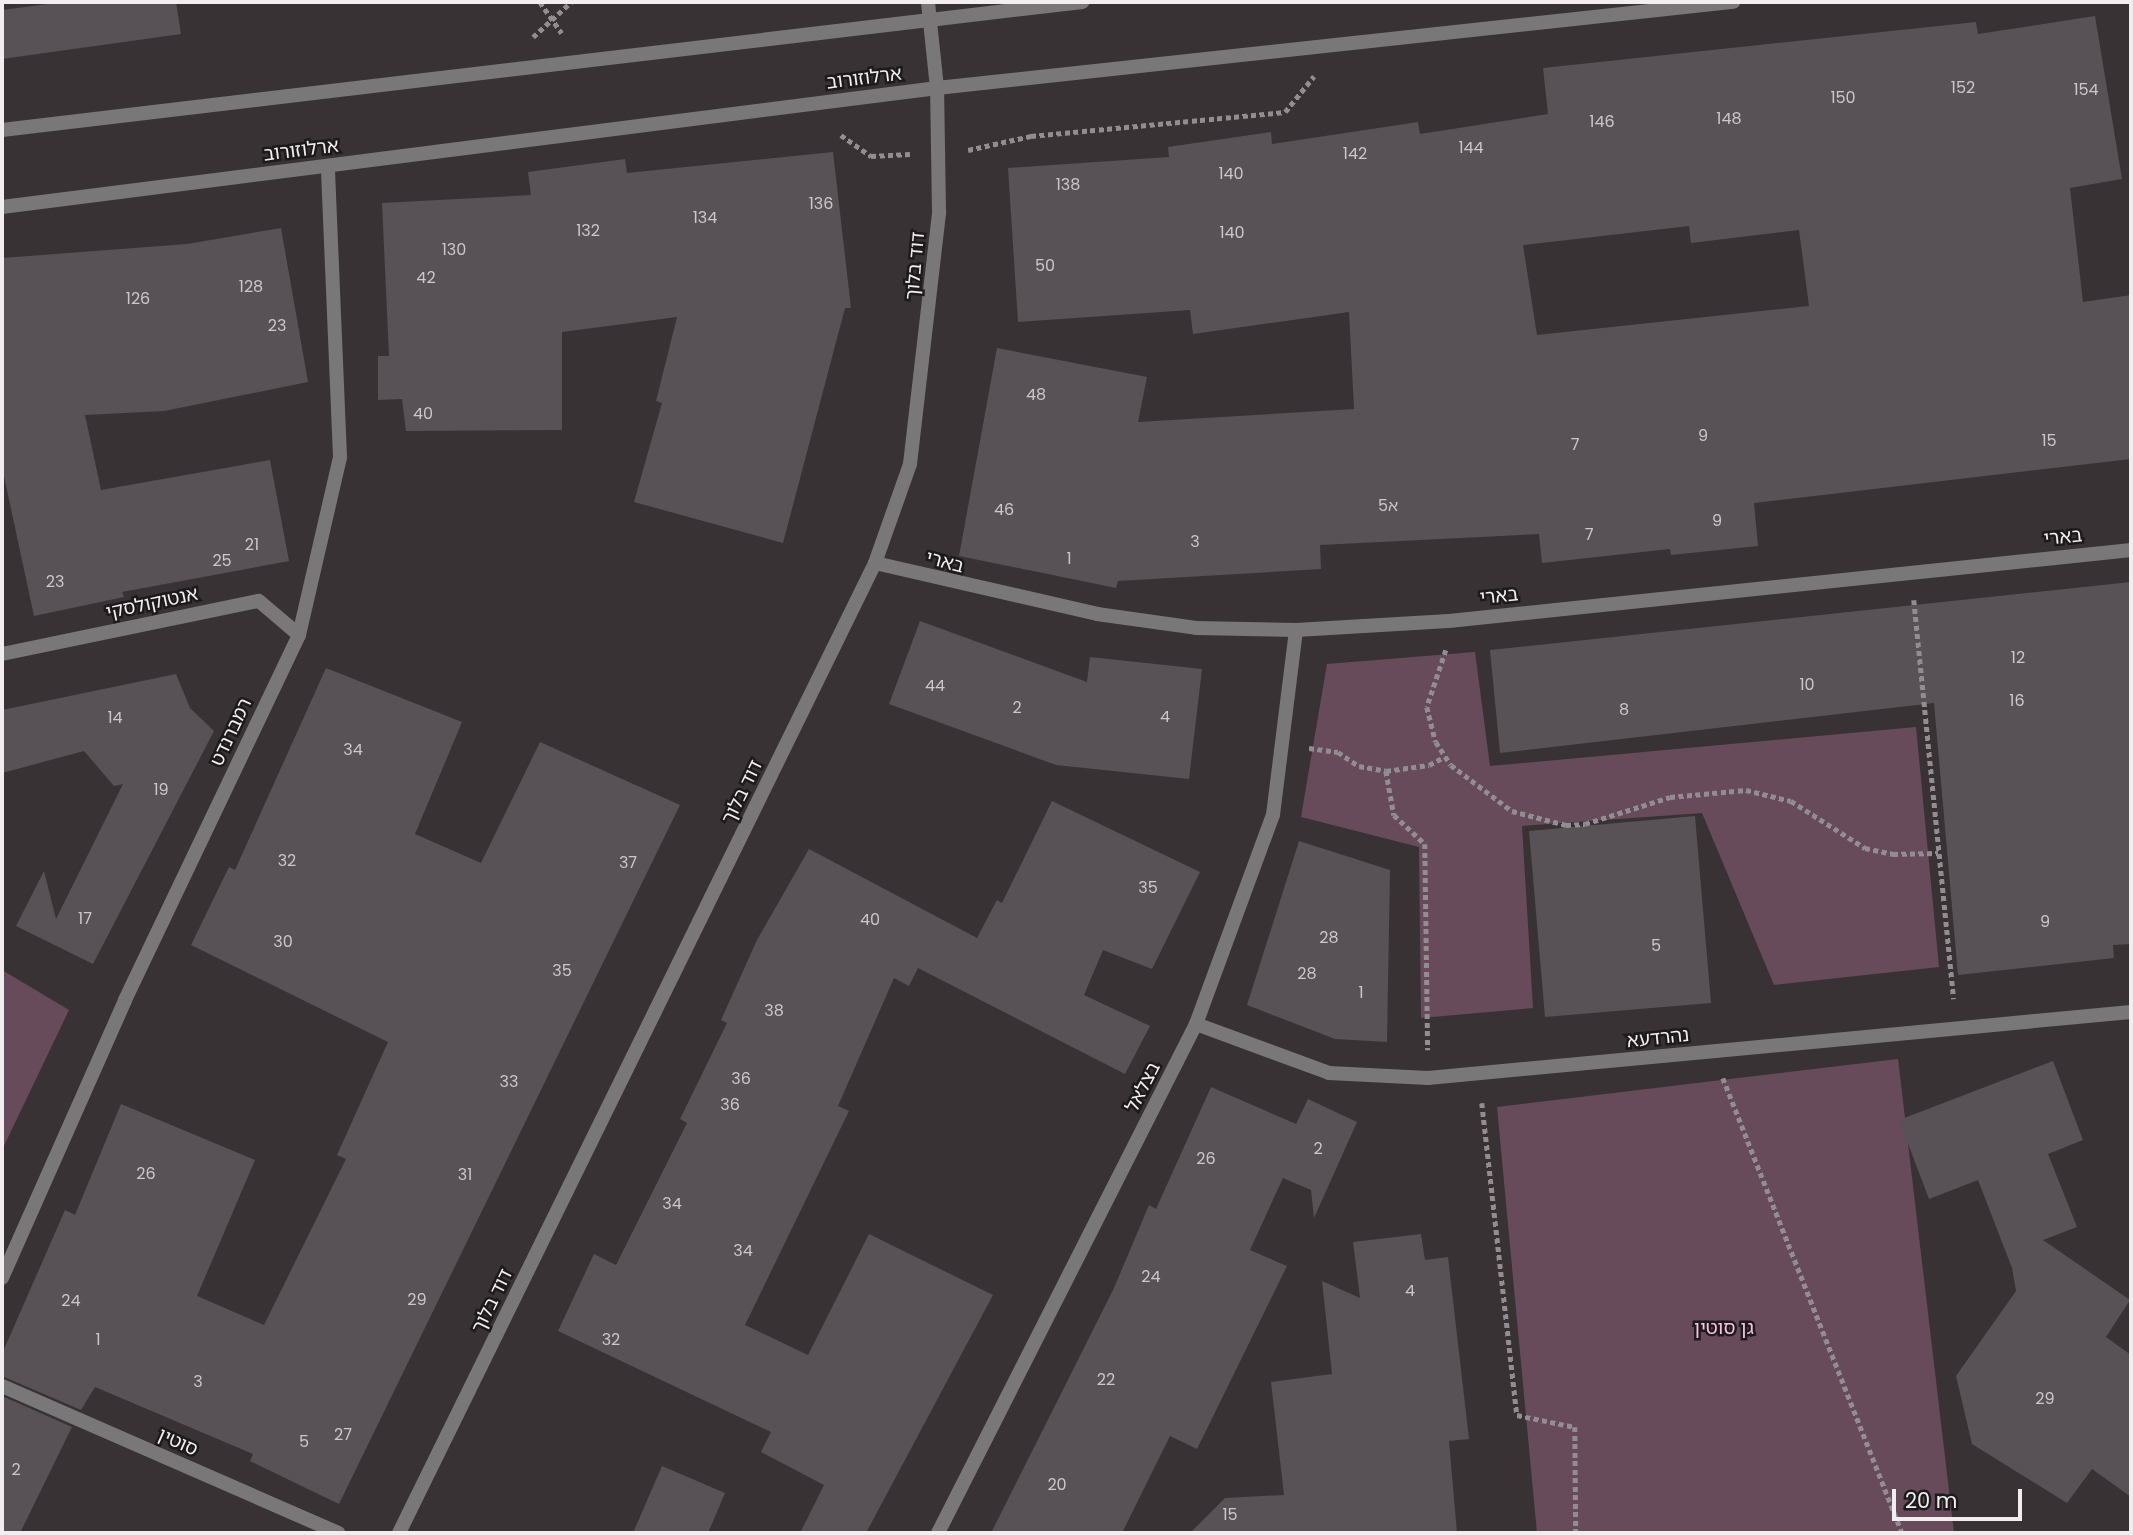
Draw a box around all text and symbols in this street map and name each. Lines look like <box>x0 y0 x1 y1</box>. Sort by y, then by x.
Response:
street label: ארלוזורוב <box>825 62 903 94</box>
house number: 152 <box>1951 78 1975 98</box>
house number: 154 <box>2073 80 2099 100</box>
house number: 150 <box>1830 88 1856 108</box>
house number: 148 <box>1716 109 1742 129</box>
house number: 146 <box>1589 112 1615 132</box>
street label: ארלוזורוב <box>262 134 340 166</box>
house number: 144 <box>1458 138 1484 158</box>
house number: 142 <box>1343 144 1367 164</box>
house number: 140 <box>1218 164 1244 184</box>
house number: 138 <box>1056 175 1080 195</box>
house number: 136 <box>809 194 833 214</box>
house number: 134 <box>693 208 717 228</box>
house number: 132 <box>576 221 600 241</box>
house number: 140 <box>1219 223 1245 243</box>
street label: דוד בלוך <box>901 231 929 301</box>
house number: 130 <box>442 240 466 260</box>
house number: 50 <box>1035 256 1055 276</box>
house number: 42 <box>416 268 436 288</box>
house number: 128 <box>239 277 263 297</box>
house number: 126 <box>126 289 150 309</box>
house number: 23 <box>268 316 286 336</box>
house number: 48 <box>1026 385 1046 405</box>
house number: 40 <box>413 404 433 424</box>
house number: 9 <box>1698 426 1708 446</box>
house number: 15 <box>2041 431 2057 451</box>
house number: 7 <box>1571 435 1579 455</box>
house number: 5א <box>1378 496 1398 516</box>
house number: 46 <box>994 500 1014 520</box>
house number: 9 <box>1712 511 1722 531</box>
street label: בארי <box>2043 524 2083 550</box>
house number: 7 <box>1585 525 1593 545</box>
house number: 3 <box>1190 532 1200 552</box>
house number: 21 <box>245 535 259 555</box>
street label: בארי <box>923 546 967 578</box>
house number: 1 <box>1066 549 1072 569</box>
house number: 25 <box>212 551 232 571</box>
house number: 23 <box>46 572 64 592</box>
street label: אנטוקולסקי <box>104 582 200 624</box>
street label: בארי <box>1479 583 1519 609</box>
house number: 12 <box>2011 648 2025 668</box>
house number: 10 <box>1799 675 1815 695</box>
house number: 44 <box>925 676 945 696</box>
house number: 16 <box>2009 691 2025 711</box>
street label: רמברנדט <box>205 695 257 769</box>
house number: 2 <box>1012 698 1022 718</box>
house number: 8 <box>1619 700 1629 720</box>
house number: 4 <box>1160 707 1170 727</box>
house number: 14 <box>107 708 123 728</box>
house number: 34 <box>343 740 363 760</box>
street label: דוד בלוך <box>717 756 767 828</box>
house number: 19 <box>153 780 169 800</box>
house number: 32 <box>278 851 296 871</box>
house number: 37 <box>619 853 637 873</box>
house number: 35 <box>1138 878 1158 898</box>
house number: 17 <box>78 909 92 929</box>
house number: 40 <box>860 910 880 930</box>
house number: 9 <box>2040 912 2050 932</box>
house number: 28 <box>1319 928 1339 948</box>
house number: 30 <box>273 932 293 952</box>
house number: 5 <box>1651 936 1661 956</box>
house number: 35 <box>552 961 572 981</box>
house number: 28 <box>1297 964 1317 984</box>
house number: 1 <box>1358 983 1364 1003</box>
house number: 38 <box>764 1001 784 1021</box>
street label: נהרדעא <box>1626 1023 1690 1053</box>
street label: בצלאל <box>1121 1058 1165 1116</box>
house number: 36 <box>731 1069 751 1089</box>
house number: 33 <box>500 1072 518 1092</box>
house number: 36 <box>720 1095 740 1115</box>
house number: 2 <box>1313 1139 1323 1159</box>
house number: 26 <box>1196 1149 1216 1169</box>
house number: 26 <box>136 1164 156 1184</box>
house number: 31 <box>458 1165 472 1185</box>
house number: 34 <box>662 1194 682 1214</box>
house number: 34 <box>733 1241 753 1261</box>
street label: דוד בלוך <box>467 1265 517 1337</box>
house number: 24 <box>1141 1267 1161 1287</box>
house number: 4 <box>1405 1281 1415 1301</box>
house number: 29 <box>407 1290 427 1310</box>
house number: 24 <box>61 1291 81 1311</box>
park label: גן סוטין <box>1694 1317 1754 1339</box>
house number: 1 <box>95 1330 101 1350</box>
house number: 32 <box>602 1330 620 1350</box>
house number: 22 <box>1097 1370 1115 1390</box>
house number: 3 <box>193 1372 203 1392</box>
house number: 29 <box>2035 1389 2055 1409</box>
street label: סוטין <box>154 1423 202 1461</box>
house number: 27 <box>334 1425 352 1445</box>
house number: 5 <box>299 1432 309 1452</box>
house number: 2 <box>11 1460 21 1480</box>
house number: 20 <box>1047 1475 1067 1495</box>
scale bar <box>1895 1476 2024 1520</box>
text: 20 m <box>1905 1486 1958 1515</box>
house number: 15 <box>1222 1505 1238 1525</box>

